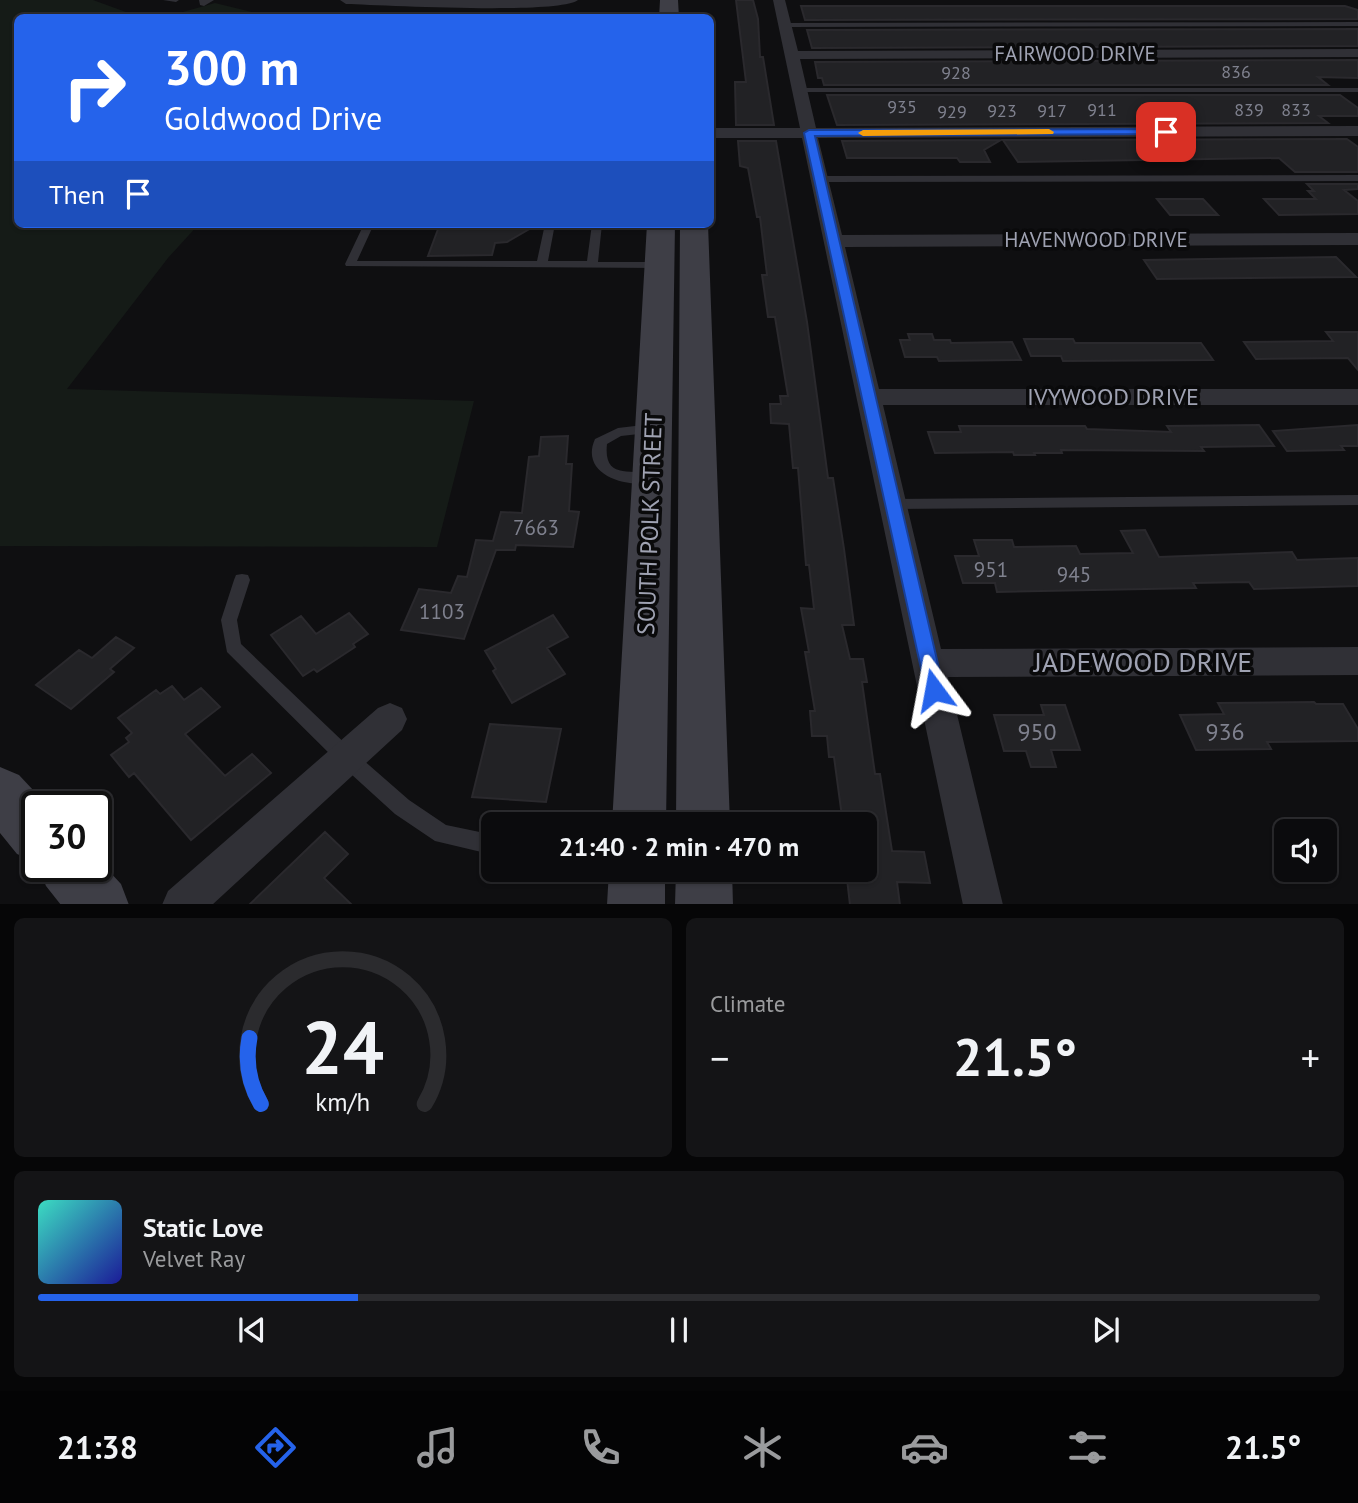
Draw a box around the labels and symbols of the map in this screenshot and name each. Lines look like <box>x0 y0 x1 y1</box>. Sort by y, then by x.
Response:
street label: FAIRWOOD DRIVE <box>994 40 1156 67</box>
house number: 836 <box>1221 60 1251 83</box>
house number: 928 <box>941 61 971 84</box>
house number: 935 <box>887 95 917 118</box>
house number: 911 <box>1087 98 1117 121</box>
house number: 839 <box>1234 98 1264 121</box>
house number: 833 <box>1281 98 1311 121</box>
house number: 923 <box>987 99 1017 122</box>
house number: 917 <box>1037 99 1067 122</box>
house number: 929 <box>937 100 967 123</box>
pin <box>1136 102 1196 162</box>
street label: HAVENWOOD DRIVE <box>1004 226 1188 253</box>
street label: IVYWOOD DRIVE <box>1027 381 1199 412</box>
street label: SOUTH POLK STREET <box>630 412 669 636</box>
house number: 7663 <box>513 514 559 541</box>
house number: 951 <box>974 556 1008 583</box>
house number: 945 <box>1057 561 1091 588</box>
house number: 1103 <box>419 598 465 625</box>
street label: JADEWOOD DRIVE <box>1033 643 1252 680</box>
position arrow <box>897 653 971 727</box>
house number: 950 <box>1017 716 1057 747</box>
house number: 936 <box>1205 716 1245 747</box>
speed limit sign: 30 <box>21 791 112 882</box>

